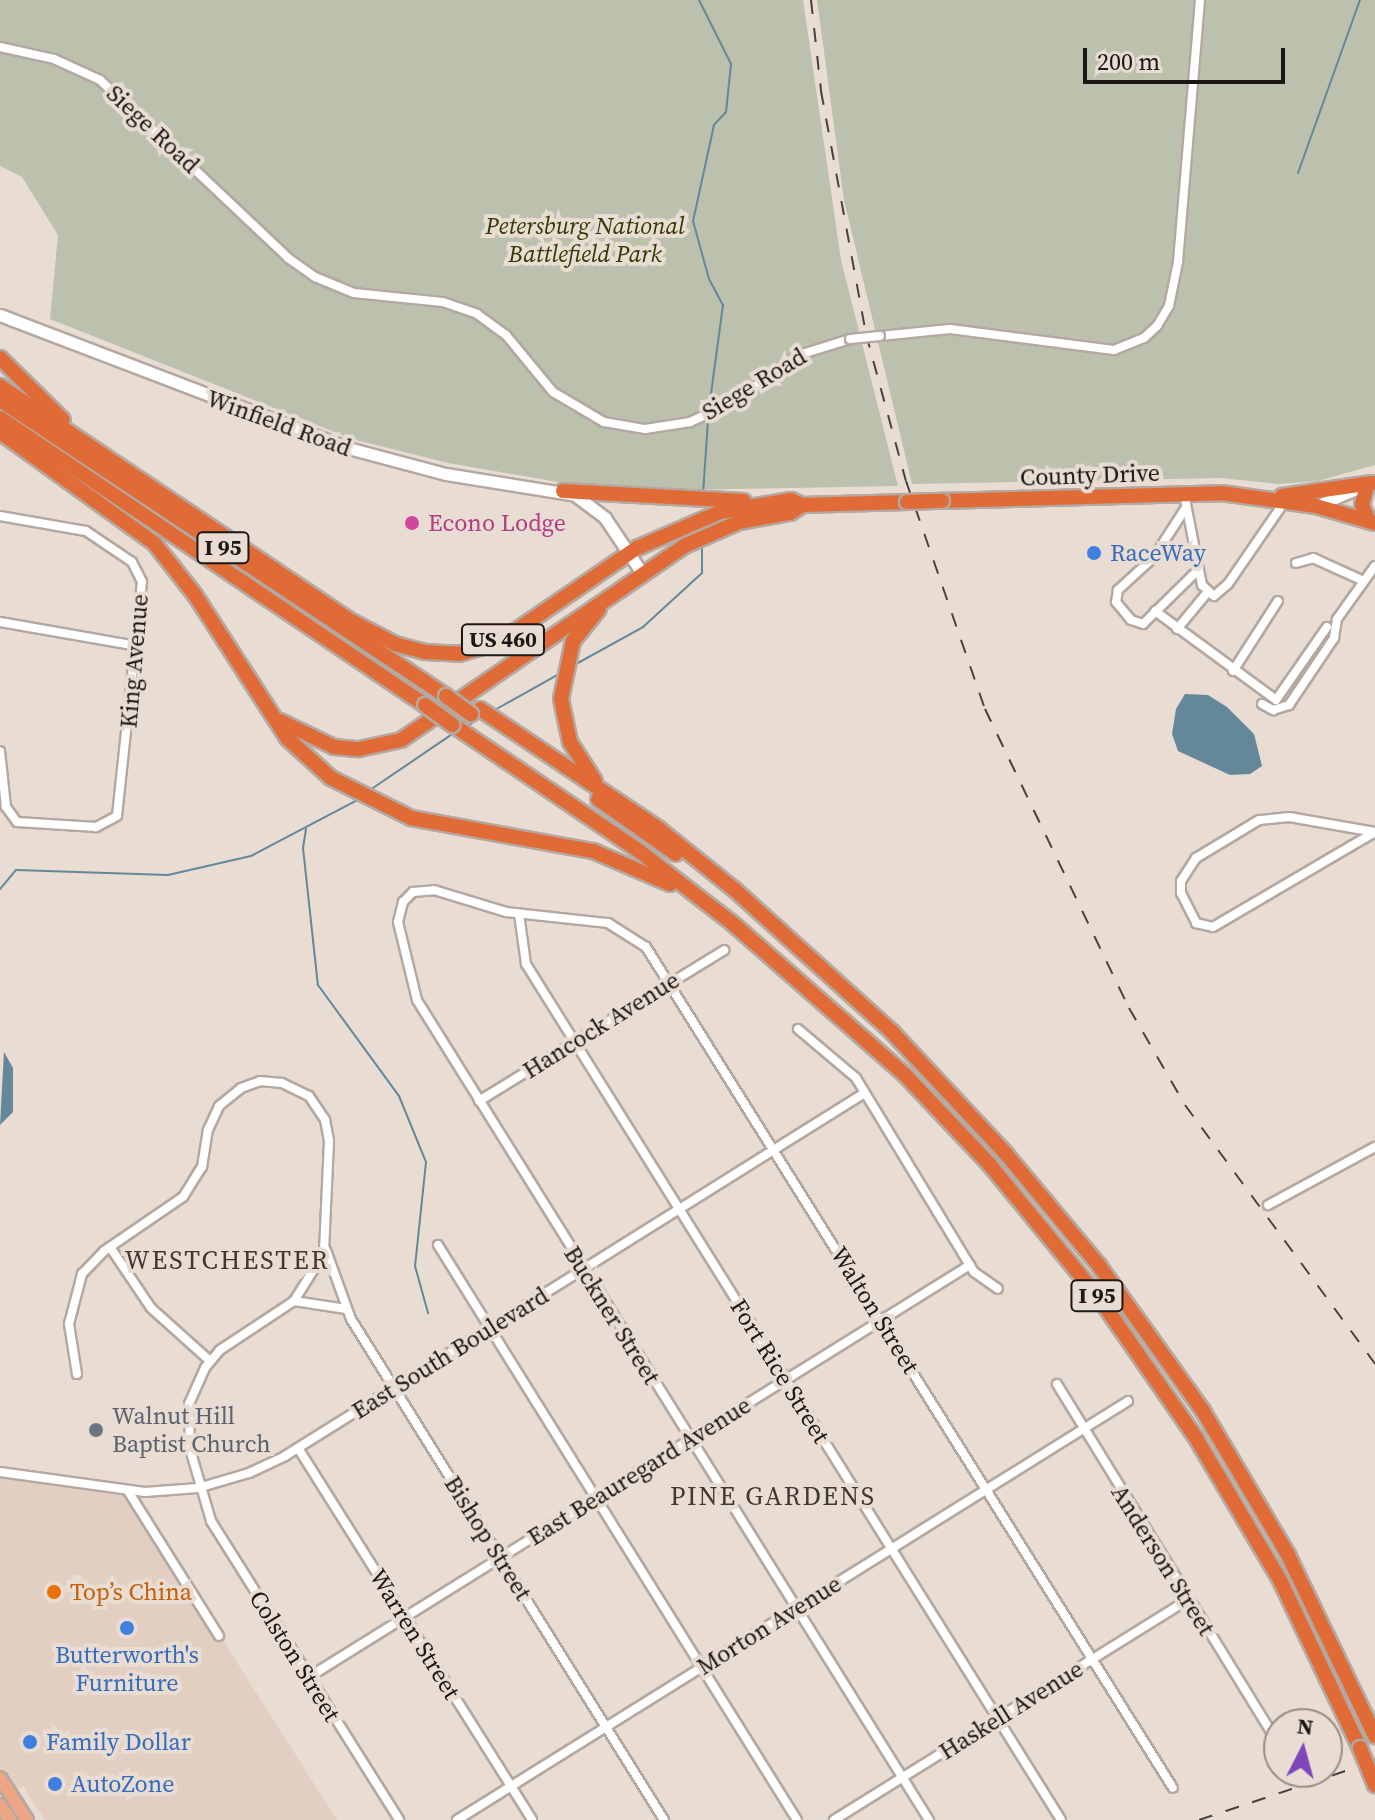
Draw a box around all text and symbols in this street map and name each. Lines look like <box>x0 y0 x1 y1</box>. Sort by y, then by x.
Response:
scale bar <box>1087 32 1289 82</box>
text: 200 m <box>1097 45 1160 78</box>
street label: Siege Road <box>101 79 205 179</box>
park label: Petersburg National Battlefield Park <box>485 212 685 268</box>
street label: Siege Road <box>697 342 811 426</box>
street label: Winfield Road <box>203 384 355 462</box>
street label: County Drive <box>1020 458 1160 492</box>
place label: Econo Lodge <box>428 509 566 537</box>
marker: Econo Lodge <box>403 514 421 532</box>
road number: I 95 <box>195 530 251 566</box>
place label: RaceWay <box>1110 539 1206 567</box>
marker: RaceWay <box>1085 544 1103 562</box>
street label: King Avenue <box>114 593 154 729</box>
road number: US 460 <box>459 622 547 658</box>
street label: Hancock Avenue <box>518 965 684 1085</box>
street label: Buckner Street <box>558 1241 666 1389</box>
street label: Walton Street <box>825 1241 925 1379</box>
district label: WESTCHESTER <box>124 1245 330 1277</box>
road number: I 95 <box>1069 1278 1125 1314</box>
street label: East South Boulevard <box>347 1281 553 1425</box>
street label: Fort Rice Street <box>724 1294 836 1448</box>
street label: East Beauregard Avenue <box>522 1390 756 1552</box>
place label: Walnut Hill Baptist Church <box>112 1402 271 1458</box>
marker: Walnut Hill Baptist Church <box>87 1421 105 1439</box>
street label: Bishop Street <box>438 1470 538 1606</box>
street label: Anderson Street <box>1105 1479 1221 1641</box>
district label: PINE GARDENS <box>670 1481 876 1513</box>
street label: Warren Street <box>364 1564 466 1704</box>
street label: Morton Avenue <box>691 1569 847 1681</box>
place label: Top’s China <box>70 1578 192 1606</box>
marker: Top’s China <box>45 1583 63 1601</box>
street label: Colston Street <box>243 1585 347 1727</box>
marker: Butterworth's Furniture <box>118 1619 136 1637</box>
place label: Butterworth's Furniture <box>55 1641 199 1697</box>
street label: Haskell Avenue <box>934 1654 1088 1766</box>
north arrow <box>1263 1708 1343 1788</box>
text: N <box>1296 1710 1315 1742</box>
place label: Family Dollar <box>46 1728 191 1756</box>
marker: Family Dollar <box>21 1733 39 1751</box>
place label: AutoZone <box>71 1770 175 1798</box>
marker: AutoZone <box>46 1775 64 1793</box>

